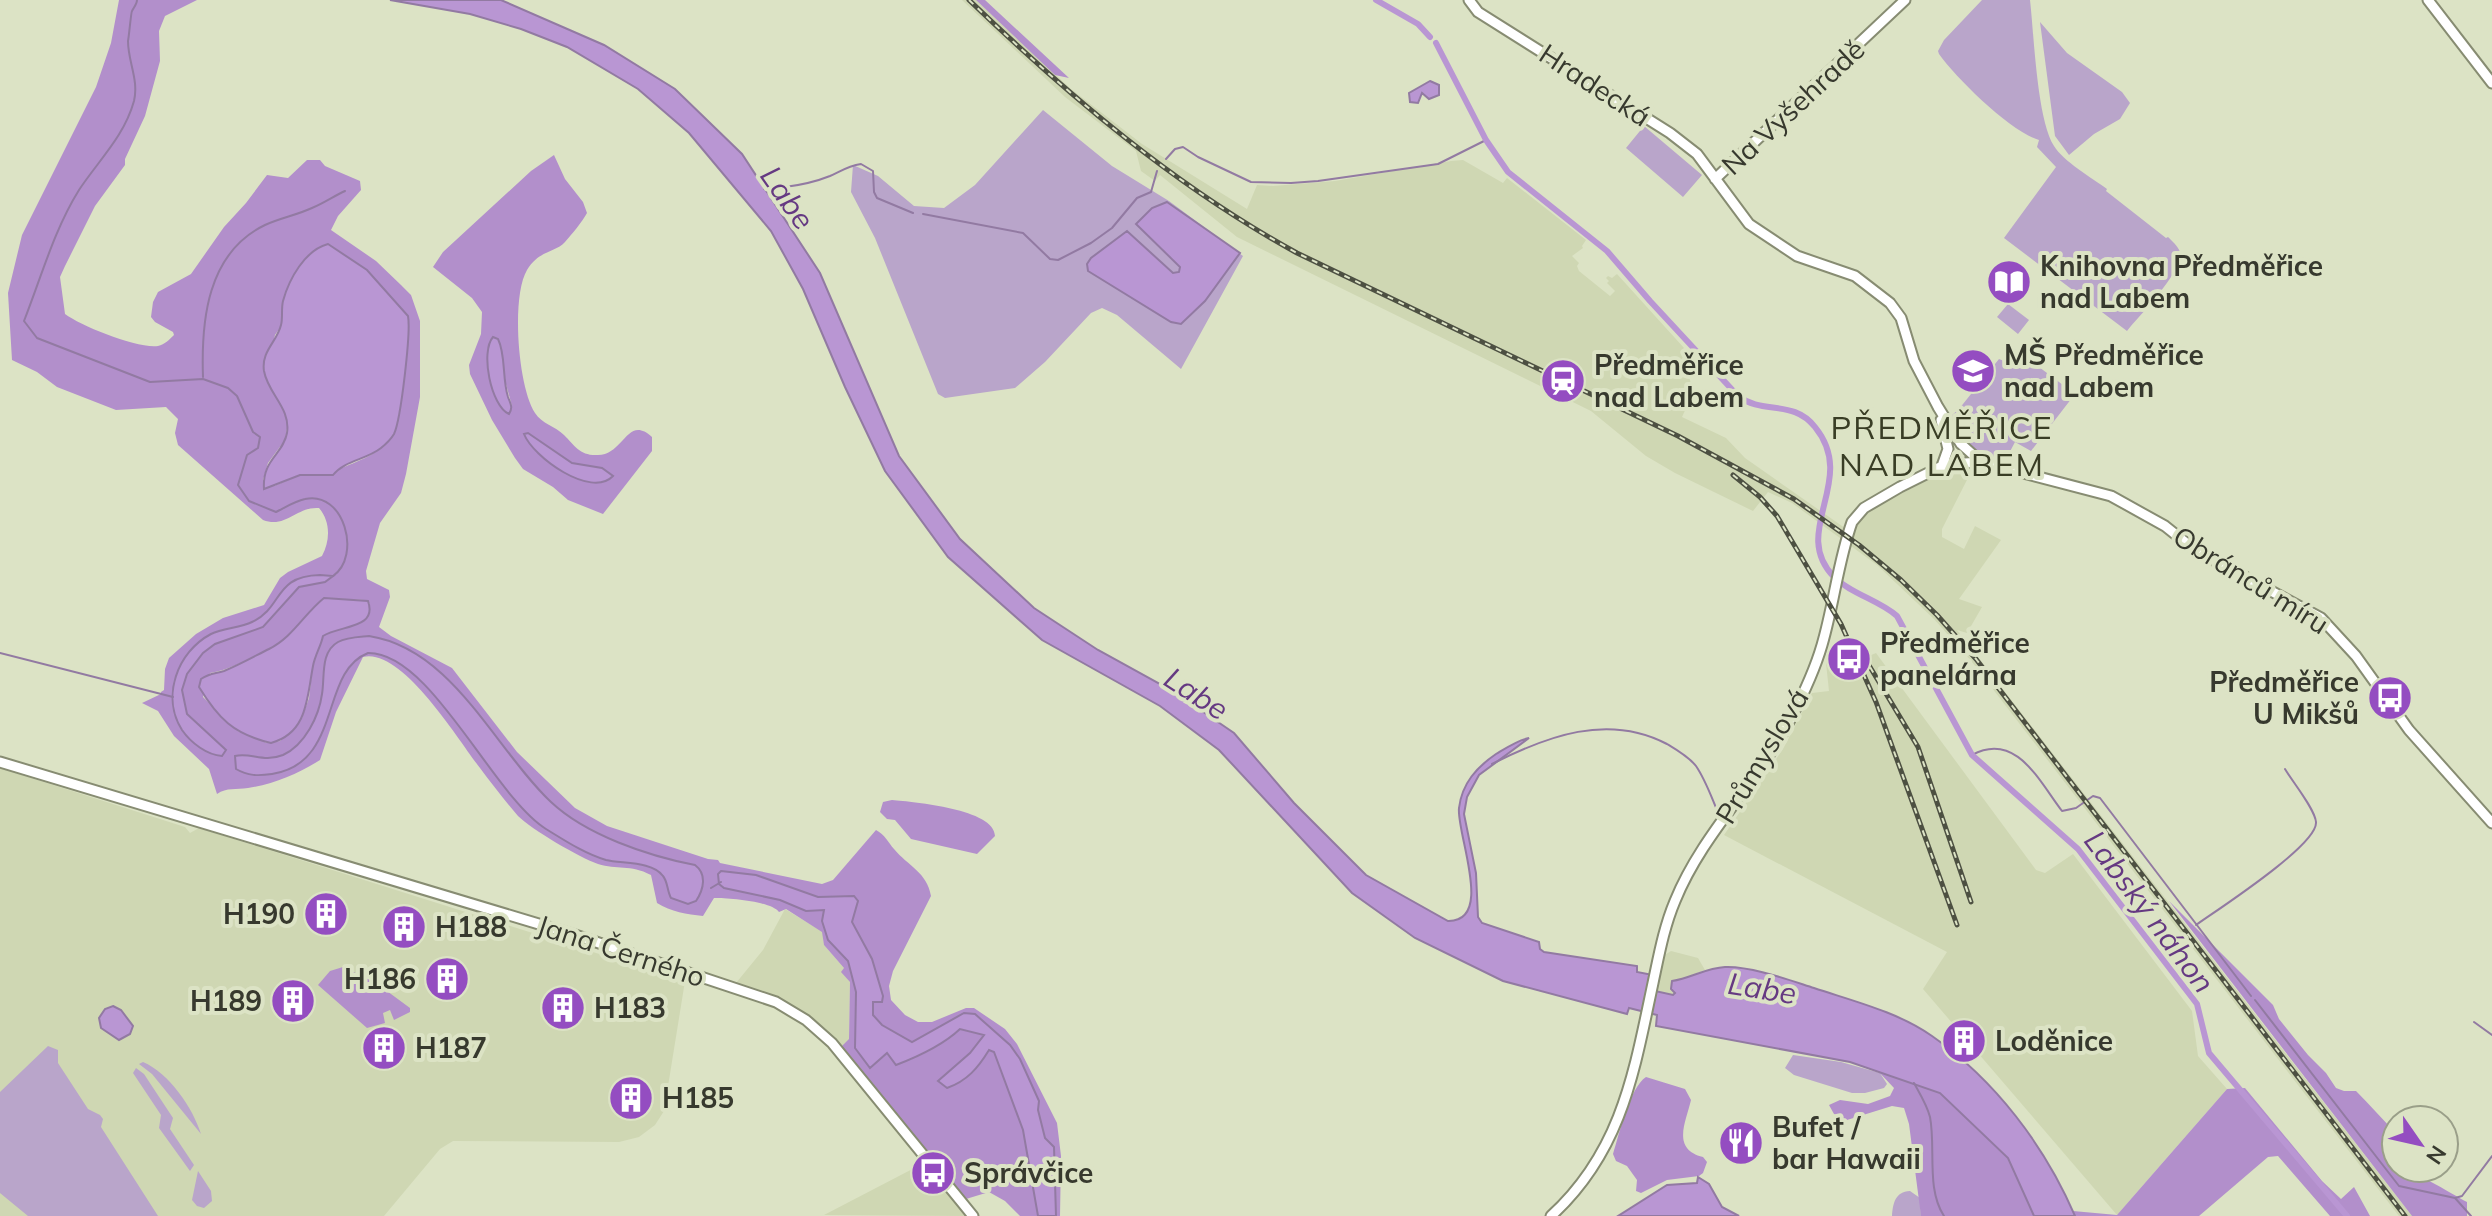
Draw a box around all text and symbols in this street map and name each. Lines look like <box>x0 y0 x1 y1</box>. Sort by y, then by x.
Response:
street label: Na Vyšehradě <box>1714 32 1871 182</box>
street label: Hradecká <box>1533 36 1657 133</box>
water label: Labe <box>753 158 823 236</box>
place label: Knihovna Předměřice nad Labem <box>2040 248 2323 315</box>
library icon: Knihovna Předměřice nad Labem <box>1985 258 2033 306</box>
place label: MŠ Předměřice nad Labem <box>2004 337 2204 404</box>
place label: Předměřice nad Labem <box>1594 347 1744 414</box>
school or university icon: MŠ Předměřice nad Labem <box>1949 347 1997 395</box>
station icon: Předměřice nad Labem <box>1539 357 1587 405</box>
district label: PŘEDMĚŘICE NAD LABEM <box>1830 407 2054 484</box>
street label: Obránců míru <box>2167 518 2335 641</box>
place label: Předměřice panelárna <box>1880 625 2030 692</box>
bus stop icon: Předměřice panelárna <box>1825 635 1873 683</box>
water label: Labe <box>1157 659 1236 728</box>
place label: Předměřice U Mikšů <box>2209 664 2359 731</box>
bus stop icon: Předměřice U Mikšů <box>2366 674 2414 722</box>
street label: Průmyslová <box>1708 682 1816 830</box>
water label: Labský náhon <box>2076 823 2223 1000</box>
building icon: H190 <box>302 890 350 938</box>
place label: H190 <box>223 896 295 931</box>
building icon: H188 <box>380 903 428 951</box>
street label: Jana Černého <box>533 907 709 994</box>
place label: H188 <box>435 909 507 944</box>
building icon: H186 <box>423 955 471 1003</box>
place label: H186 <box>344 961 416 996</box>
water label: Labe <box>1725 964 1799 1012</box>
building icon: H189 <box>269 977 317 1025</box>
place label: H189 <box>190 983 262 1018</box>
building icon: H183 <box>539 984 587 1032</box>
place label: H183 <box>594 990 666 1025</box>
building icon: Loděnice <box>1940 1017 1988 1065</box>
place label: Loděnice <box>1995 1023 2113 1058</box>
building icon: H187 <box>360 1024 408 1072</box>
place label: H187 <box>415 1030 487 1065</box>
building icon: H185 <box>607 1074 655 1122</box>
place label: H185 <box>662 1080 734 1115</box>
north arrow <box>2380 1104 2460 1184</box>
place label: Bufet / bar Hawaii <box>1772 1109 1921 1176</box>
restaurant icon: Bufet / bar Hawaii <box>1717 1119 1765 1167</box>
text: N <box>2420 1140 2453 1170</box>
bus stop icon: Správčice <box>909 1149 957 1197</box>
place label: Správčice <box>964 1155 1093 1190</box>

